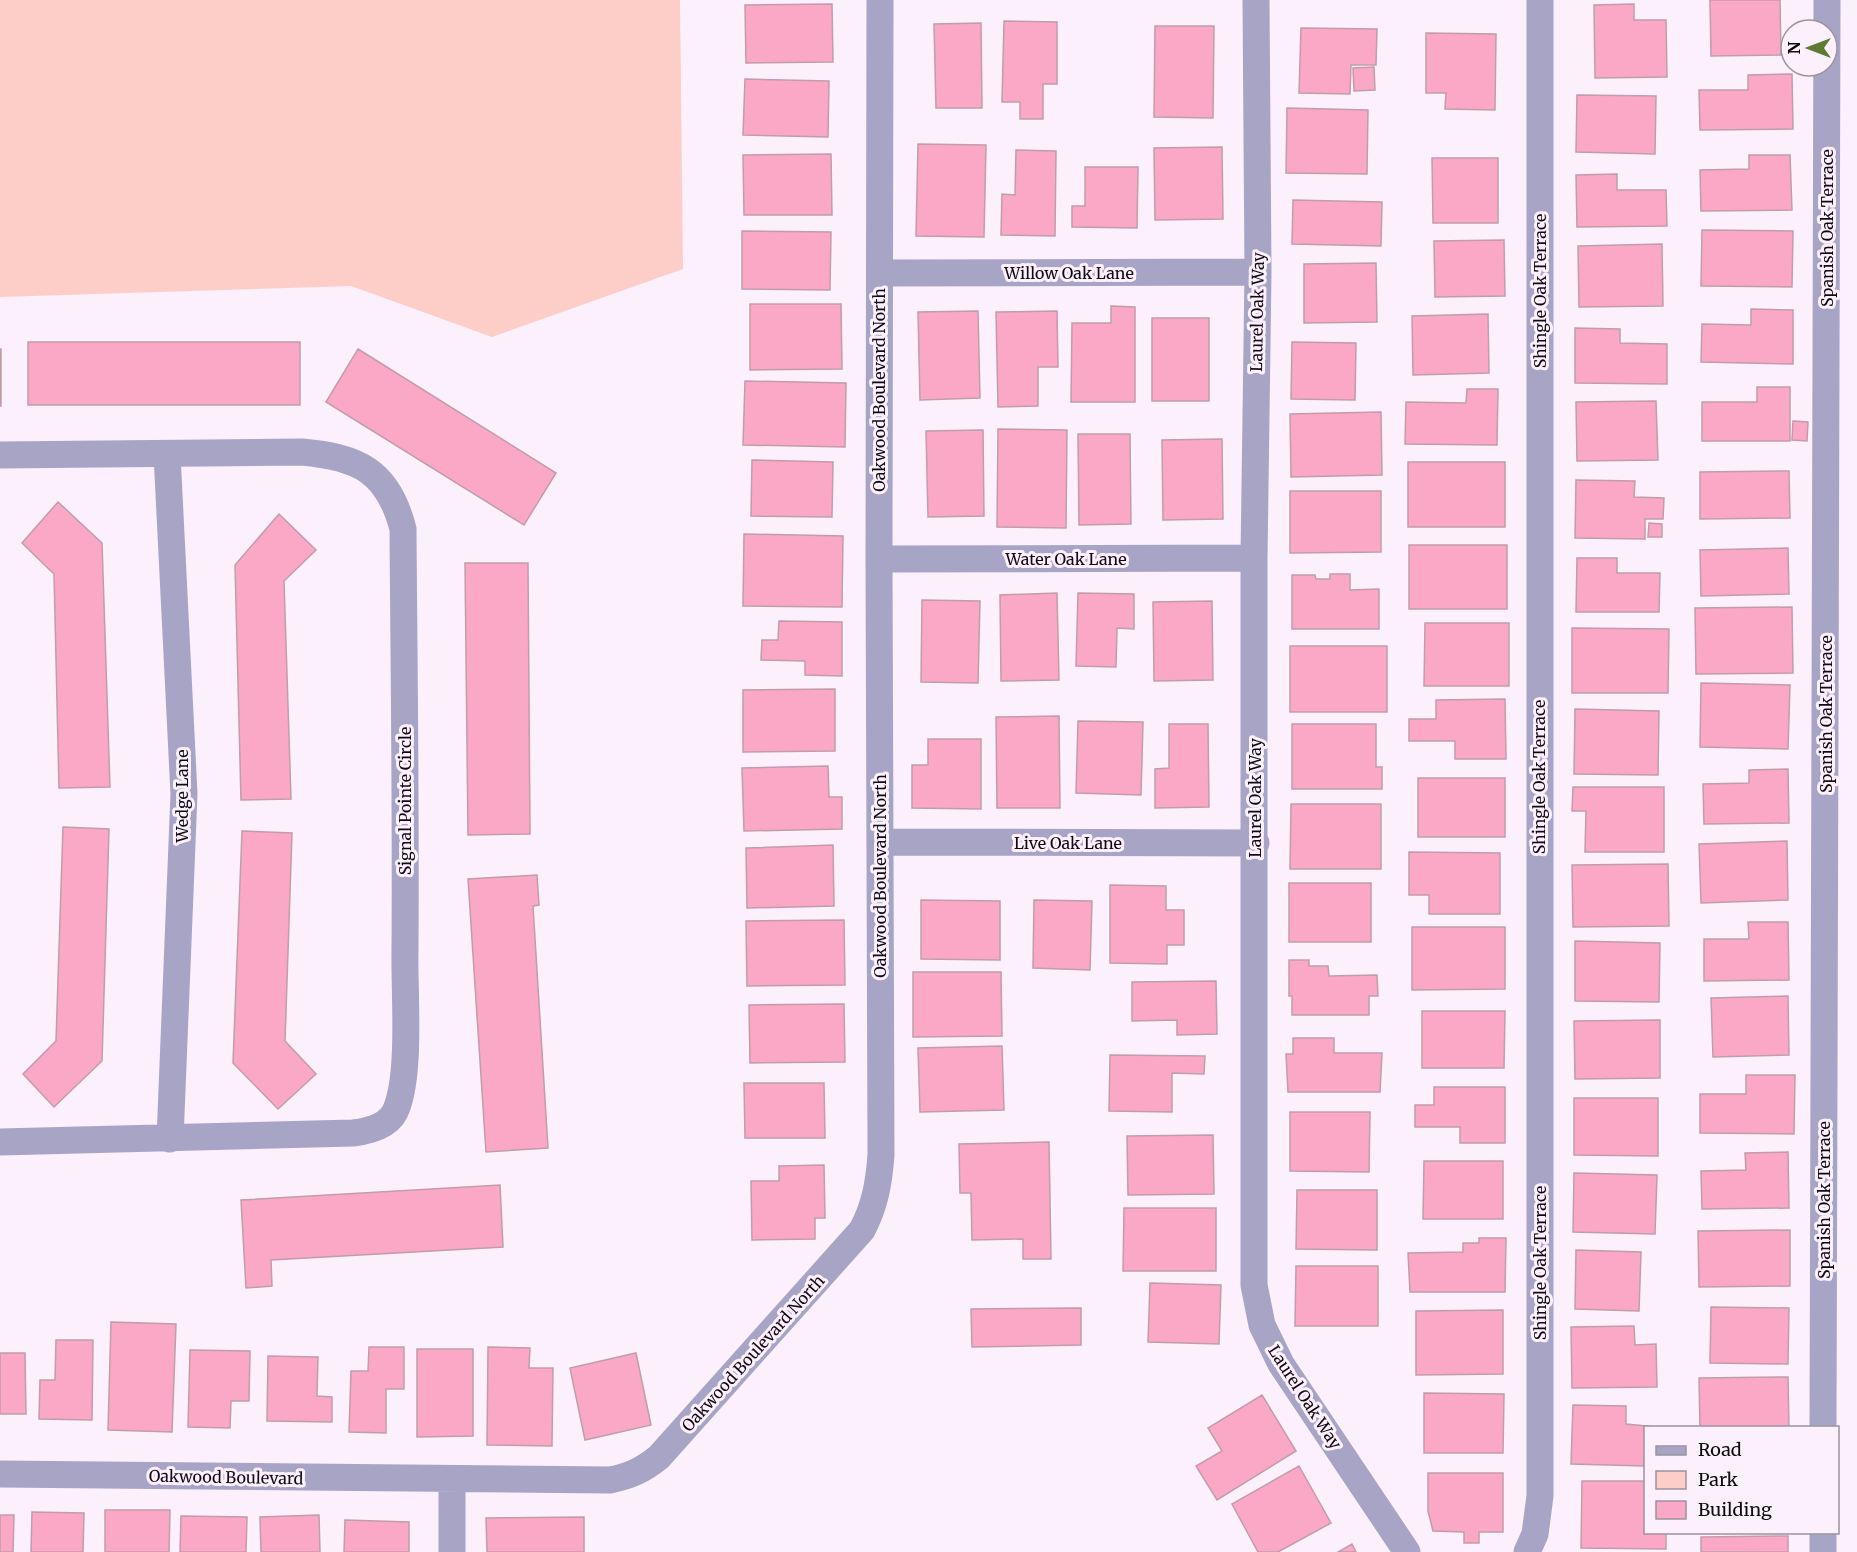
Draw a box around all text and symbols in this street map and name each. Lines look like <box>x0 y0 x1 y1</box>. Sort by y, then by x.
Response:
north arrow <box>1779 18 1839 78</box>
text: N <box>1784 41 1804 54</box>
street label: Spanish Oak Terrace <box>1817 149 1837 307</box>
street label: Shingle Oak Terrace <box>1530 214 1550 368</box>
street label: Laurel Oak Way <box>1246 251 1268 372</box>
street label: Willow Oak Lane <box>1003 263 1134 283</box>
street label: Oakwood Boulevard North <box>869 288 889 492</box>
street label: Water Oak Lane <box>1004 549 1127 569</box>
street label: Spanish Oak Terrace <box>1816 635 1836 793</box>
street label: Shingle Oak Terrace <box>1529 700 1549 854</box>
street label: Signal Pointe Circle <box>395 727 415 875</box>
street label: Laurel Oak Way <box>1245 738 1265 858</box>
street label: Wedge Lane <box>172 749 192 844</box>
street label: Oakwood Boulevard North <box>870 774 890 978</box>
street label: Live Oak Lane <box>1014 833 1122 853</box>
street label: Spanish Oak Terrace <box>1814 1121 1834 1279</box>
street label: Shingle Oak Terrace <box>1530 1186 1550 1340</box>
street label: Oakwood Boulevard North <box>677 1270 829 1435</box>
street label: Laurel Oak Way <box>1264 1341 1346 1453</box>
legend <box>1644 1426 1839 1534</box>
text: Road <box>1698 1438 1742 1461</box>
street label: Oakwood Boulevard <box>149 1466 304 1488</box>
text: Park <box>1698 1468 1739 1491</box>
text: Building <box>1698 1498 1772 1521</box>

